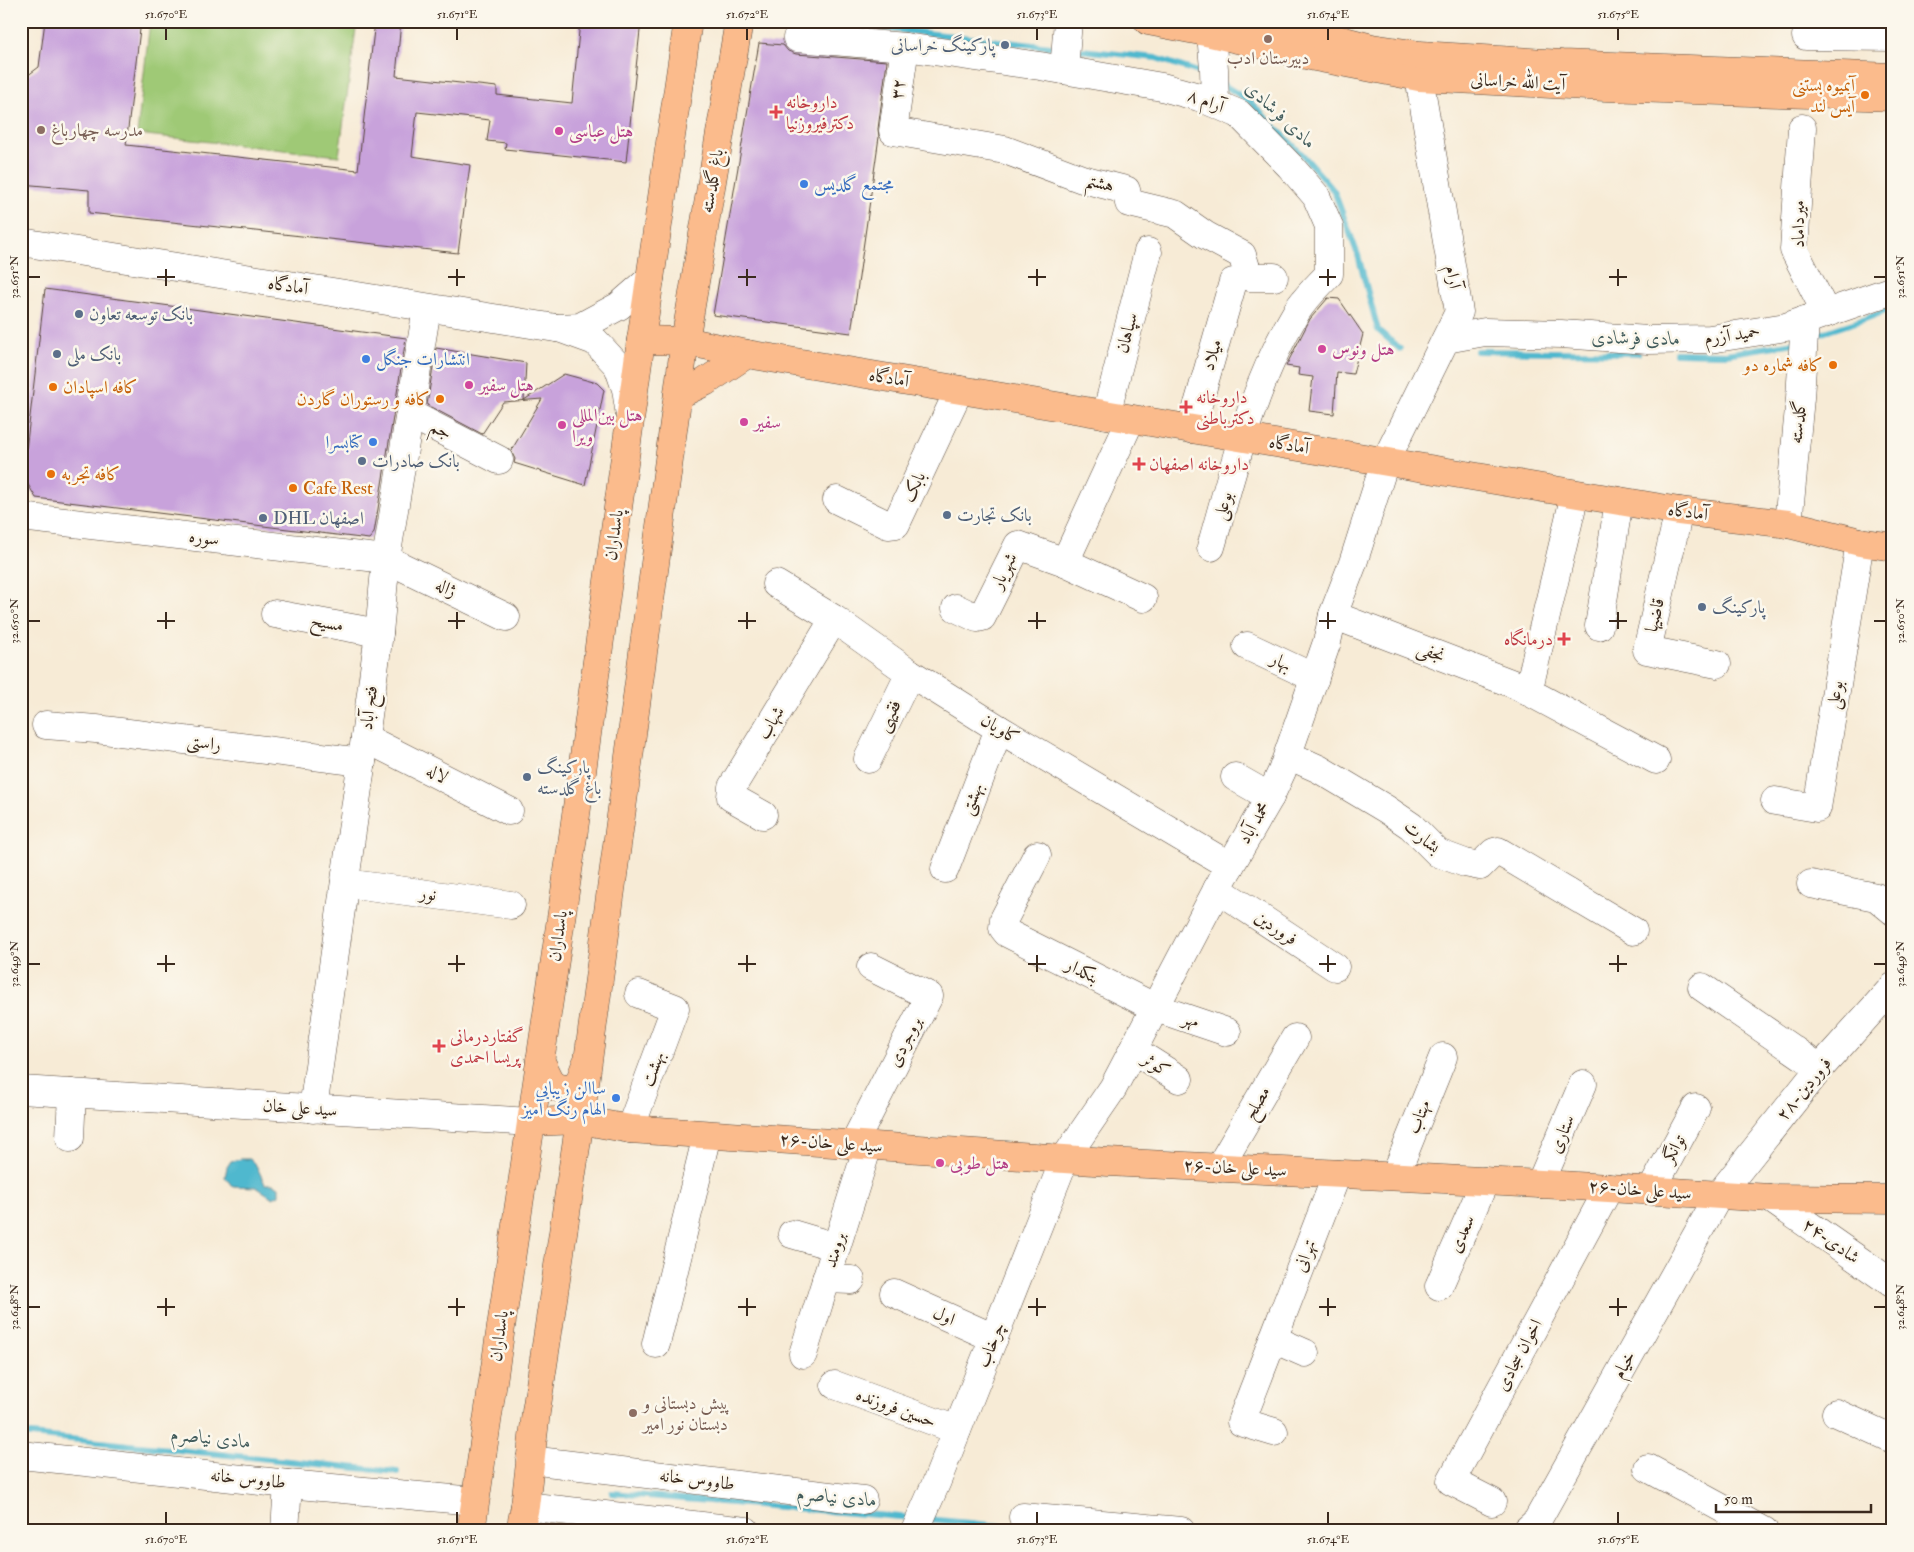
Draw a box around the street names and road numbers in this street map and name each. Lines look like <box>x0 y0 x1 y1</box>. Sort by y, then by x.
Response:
street label: آیت الله خراسانی <box>1470 65 1568 96</box>
street label: ۳۲ <box>885 77 911 101</box>
street label: ۸ آرام <box>1183 84 1230 123</box>
street label: باغ گلدسته <box>695 147 732 215</box>
street label: هشتم <box>1082 168 1117 203</box>
street label: میرداماد <box>1787 200 1810 248</box>
street label: آرام <box>1436 264 1467 293</box>
street label: آمادگاه <box>266 271 312 301</box>
street label: سپاهان <box>1111 310 1143 356</box>
street label: حمید آزرم <box>1703 320 1762 354</box>
street label: میلاد <box>1197 336 1227 374</box>
street label: آمادگاه <box>867 363 913 393</box>
street label: گلدسته <box>1784 399 1812 445</box>
street label: جم <box>424 415 456 450</box>
street label: آمادگاه <box>1267 430 1313 460</box>
street label: بابک <box>897 468 931 506</box>
street label: بوعلی <box>1208 489 1239 523</box>
street label: آمادگاه <box>1666 498 1712 526</box>
street label: پاسداران <box>599 506 630 562</box>
street label: سوره <box>188 525 220 551</box>
street label: شهریار <box>985 549 1023 595</box>
street label: ژاله <box>432 573 460 603</box>
street label: قاضیها <box>1640 596 1670 634</box>
street label: مسیح <box>308 609 345 641</box>
street label: نجفی <box>1414 636 1448 669</box>
street label: بهار <box>1265 646 1295 677</box>
street label: بوعلی <box>1821 679 1850 711</box>
street label: فتح آباد <box>355 684 387 732</box>
street label: فقیهی <box>871 696 908 736</box>
street label: شهاب <box>752 702 790 744</box>
street label: کاویان <box>976 709 1024 749</box>
street label: راستی <box>185 729 222 758</box>
street label: لاله <box>422 759 452 789</box>
street label: بهشتی <box>955 780 990 819</box>
street label: محمد آباد <box>1233 798 1275 848</box>
street label: بشارت <box>1399 815 1445 859</box>
street label: نور <box>416 881 438 906</box>
street label: فروردین <box>1250 905 1302 951</box>
street label: پاسداران <box>543 907 574 963</box>
street label: بنکدار <box>1060 952 1102 989</box>
street label: مهر <box>1178 1006 1202 1033</box>
street label: بروجردی <box>883 1013 927 1071</box>
street label: کوثر <box>1136 1047 1174 1082</box>
street label: بهشت <box>636 1048 670 1090</box>
street label: ۲۸-فروردین <box>1771 1052 1837 1126</box>
street label: مصلح <box>1238 1082 1279 1126</box>
street label: سید علی خان <box>262 1094 338 1123</box>
street label: مهتاب <box>1402 1096 1436 1137</box>
street label: ستاری <box>1544 1111 1580 1157</box>
street label: ۲۶-سید علی خان <box>778 1128 883 1159</box>
street label: توانگر <box>1656 1130 1691 1169</box>
street label: ۲۶-سید علی خان <box>1183 1154 1287 1183</box>
street label: ۲۶-سید علی خان <box>1587 1175 1692 1206</box>
street label: سعدی <box>1444 1211 1480 1257</box>
street label: ۲۴-شادی <box>1798 1213 1864 1269</box>
street label: برومند <box>819 1230 851 1270</box>
street label: تهرانی <box>1288 1236 1322 1275</box>
street label: اول <box>929 1301 959 1331</box>
street label: پاسداران <box>484 1307 515 1363</box>
street label: اخوان سجادی <box>1490 1315 1548 1395</box>
street label: چرخاب <box>971 1319 1011 1371</box>
street label: خیام <box>1607 1347 1644 1385</box>
street label: حسین فروزنده <box>853 1383 939 1433</box>
street label: طاووس خانه <box>209 1464 287 1494</box>
street label: طاووس خانه <box>658 1464 736 1496</box>

